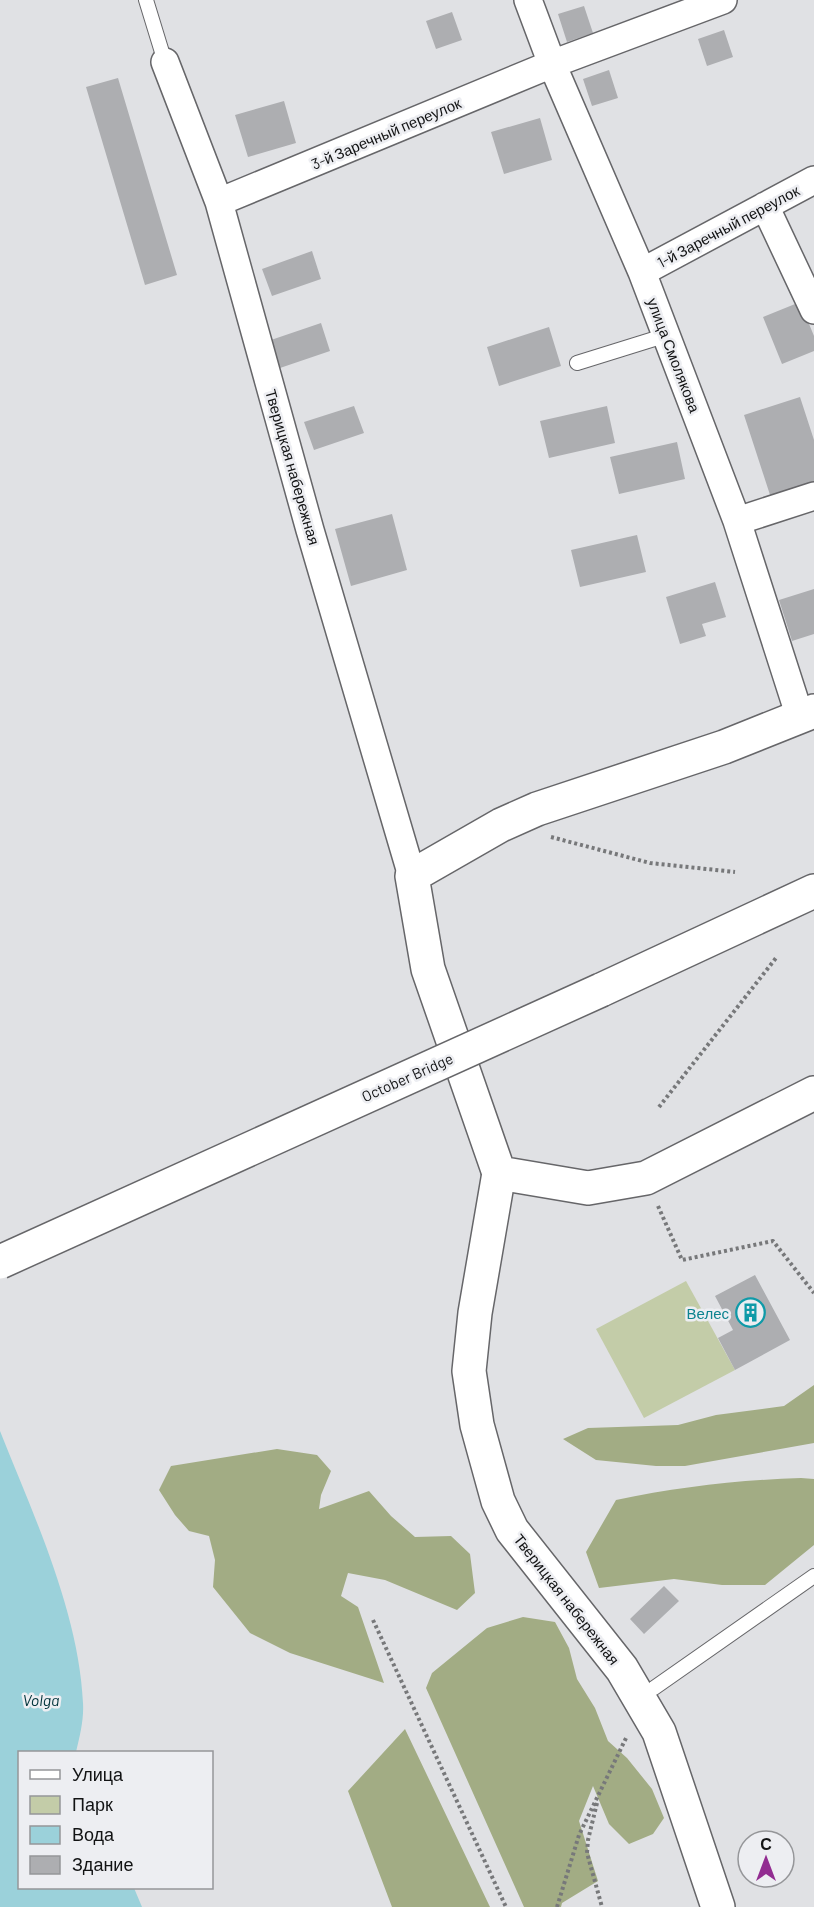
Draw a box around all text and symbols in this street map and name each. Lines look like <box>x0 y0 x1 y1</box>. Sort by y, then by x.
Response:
street label: 3-й Заречный переулок <box>308 93 464 173</box>
street label: 1-й Заречный переулок <box>654 181 803 271</box>
street label: улица Смолякова <box>644 295 704 416</box>
street label: Тверицкая набережная <box>262 387 324 547</box>
street label: October Bridge <box>359 1049 455 1105</box>
building icon: Велес <box>734 1297 766 1329</box>
place label: Велес <box>687 1304 729 1322</box>
street label: Тверицкая набережная <box>510 1530 624 1668</box>
water label: Volga <box>22 1690 60 1709</box>
legend <box>18 1751 213 1889</box>
text: Улица <box>72 1763 124 1785</box>
text: Парк <box>72 1793 113 1815</box>
text: Вода <box>72 1823 115 1845</box>
north arrow <box>736 1829 796 1889</box>
text: С <box>760 1834 772 1853</box>
text: Здание <box>72 1853 133 1875</box>

